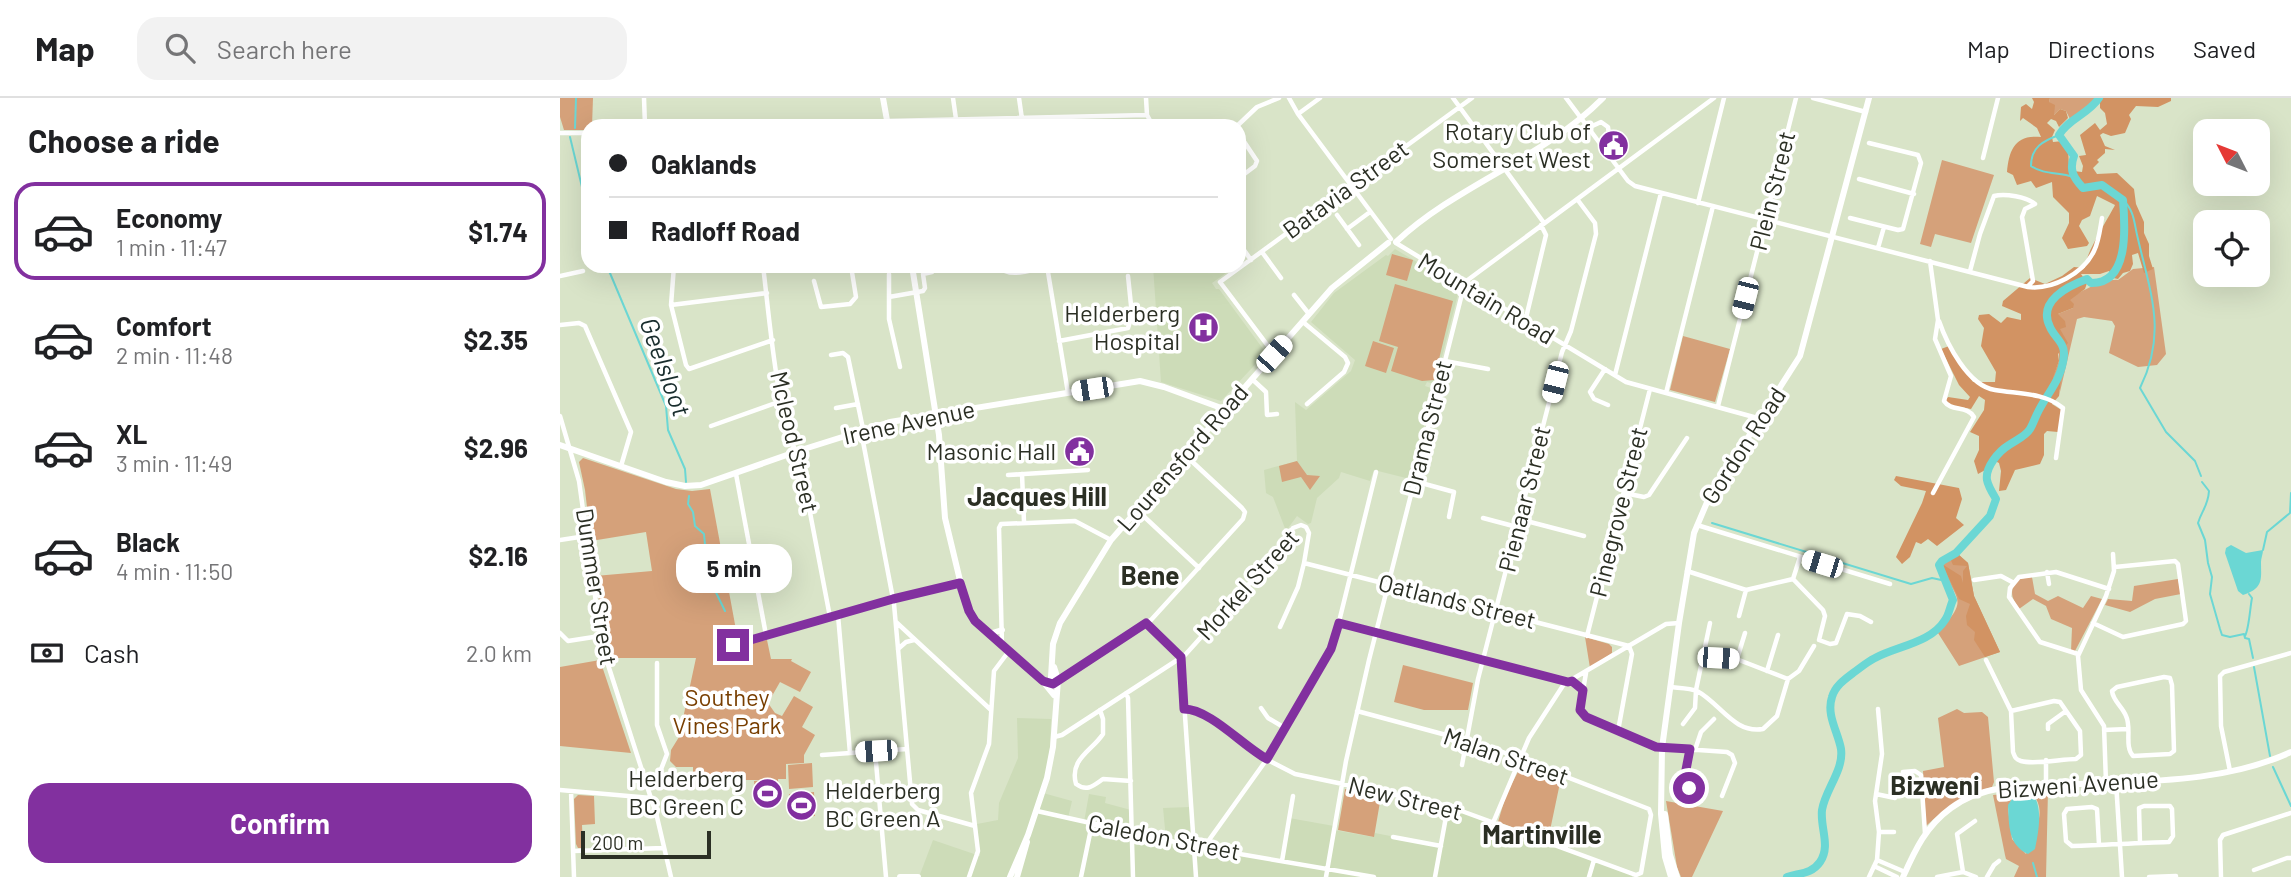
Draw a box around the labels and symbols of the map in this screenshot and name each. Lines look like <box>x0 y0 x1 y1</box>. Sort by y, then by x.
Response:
place label: Rotary Club of Somerset West <box>1432 116 1591 173</box>
north arrow <box>2193 119 2270 196</box>
street label: Plein Street <box>1743 128 1800 253</box>
public building icon: Rotary Club of Somerset West <box>1597 129 1631 163</box>
street label: Batavia Street <box>1277 134 1414 244</box>
street label: Mountain Road <box>1413 246 1560 350</box>
car <box>1730 275 1761 321</box>
place label: Helderberg Hospital <box>1064 298 1180 355</box>
hospital icon: Helderberg Hospital <box>1186 311 1220 345</box>
water label: Geelsloot <box>634 313 699 420</box>
car <box>1253 331 1296 377</box>
street label: Drama Street <box>1396 357 1457 498</box>
car <box>1540 359 1571 405</box>
street label: Mcleod Street <box>765 368 826 515</box>
car <box>1070 375 1115 403</box>
street label: Lourensford Road <box>1110 377 1254 537</box>
street label: Gordon Road <box>1694 381 1791 509</box>
street label: Irene Avenue <box>840 393 977 450</box>
street label: Pienaar Street <box>1491 423 1556 575</box>
street label: Pinegrove Street <box>1582 424 1653 600</box>
public building icon: Masonic Hall <box>1062 435 1096 469</box>
place label: Masonic Hall <box>927 436 1056 465</box>
district label: Jacques Hill <box>967 480 1107 511</box>
street label: Dummer Street <box>571 506 624 667</box>
street label: Morkel Street <box>1190 523 1304 645</box>
callout: 5 min <box>675 544 791 592</box>
car <box>1799 548 1846 580</box>
district label: Bene <box>1121 559 1179 590</box>
street label: Oatlands Street <box>1376 567 1539 634</box>
route end <box>717 629 749 661</box>
car <box>1697 646 1740 670</box>
park label: Southey Vines Park <box>672 682 782 739</box>
street label: Malan Street <box>1440 721 1573 791</box>
car <box>855 739 898 763</box>
place label: Helderberg BC Green C <box>628 763 744 820</box>
street label: Bizweni Avenue <box>1996 763 2160 804</box>
street label: New Street <box>1345 769 1465 826</box>
district label: Bizweni <box>1890 769 1980 800</box>
route start <box>1673 772 1705 804</box>
place label: Helderberg BC Green A <box>825 775 941 832</box>
sports icon: Helderberg BC Green C <box>750 776 784 810</box>
sports icon: Helderberg BC Green A <box>785 788 819 822</box>
street label: Caledon Street <box>1086 808 1243 865</box>
district label: Martinville <box>1482 818 1602 849</box>
scale bar <box>581 828 710 860</box>

